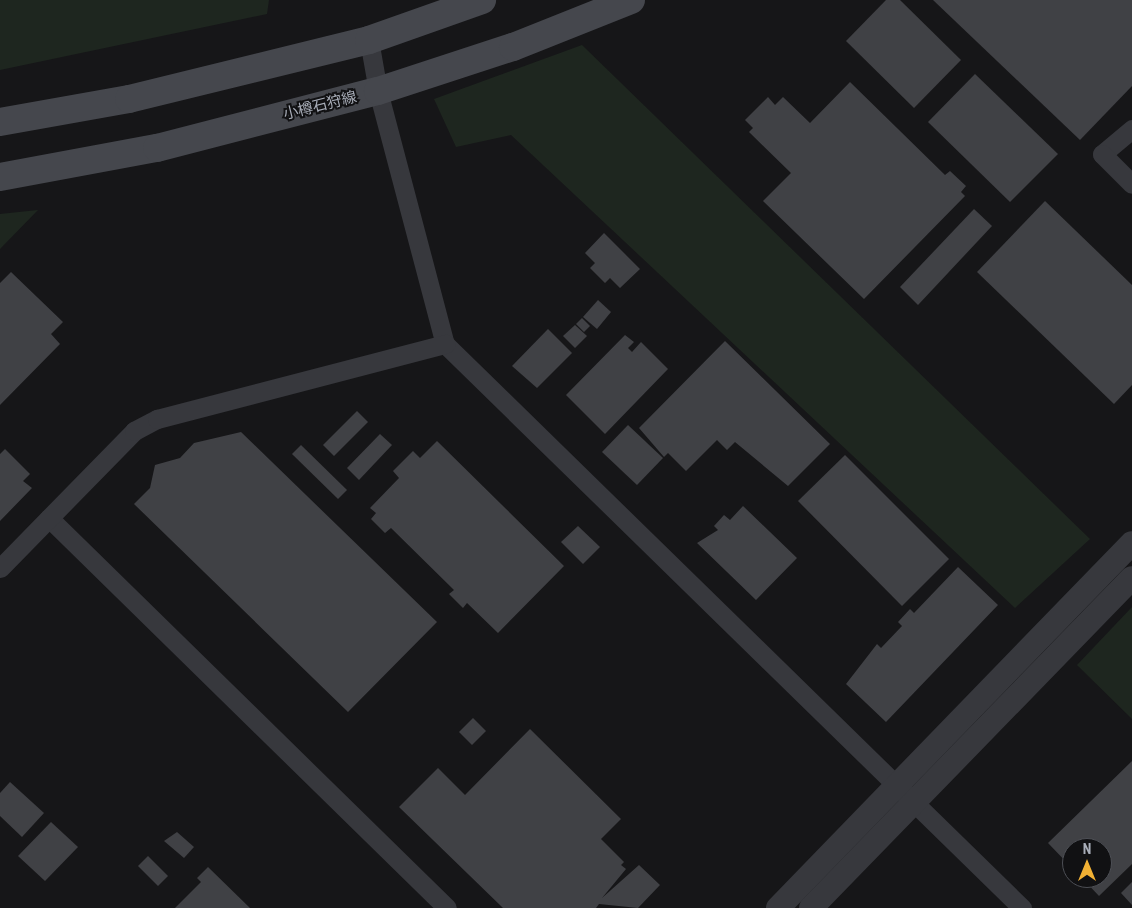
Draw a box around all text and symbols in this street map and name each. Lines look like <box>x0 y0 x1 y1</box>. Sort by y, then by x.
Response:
street label: 小樽石狩線 <box>281 88 359 124</box>
north arrow <box>1062 838 1112 888</box>
text: N <box>1083 841 1091 857</box>

